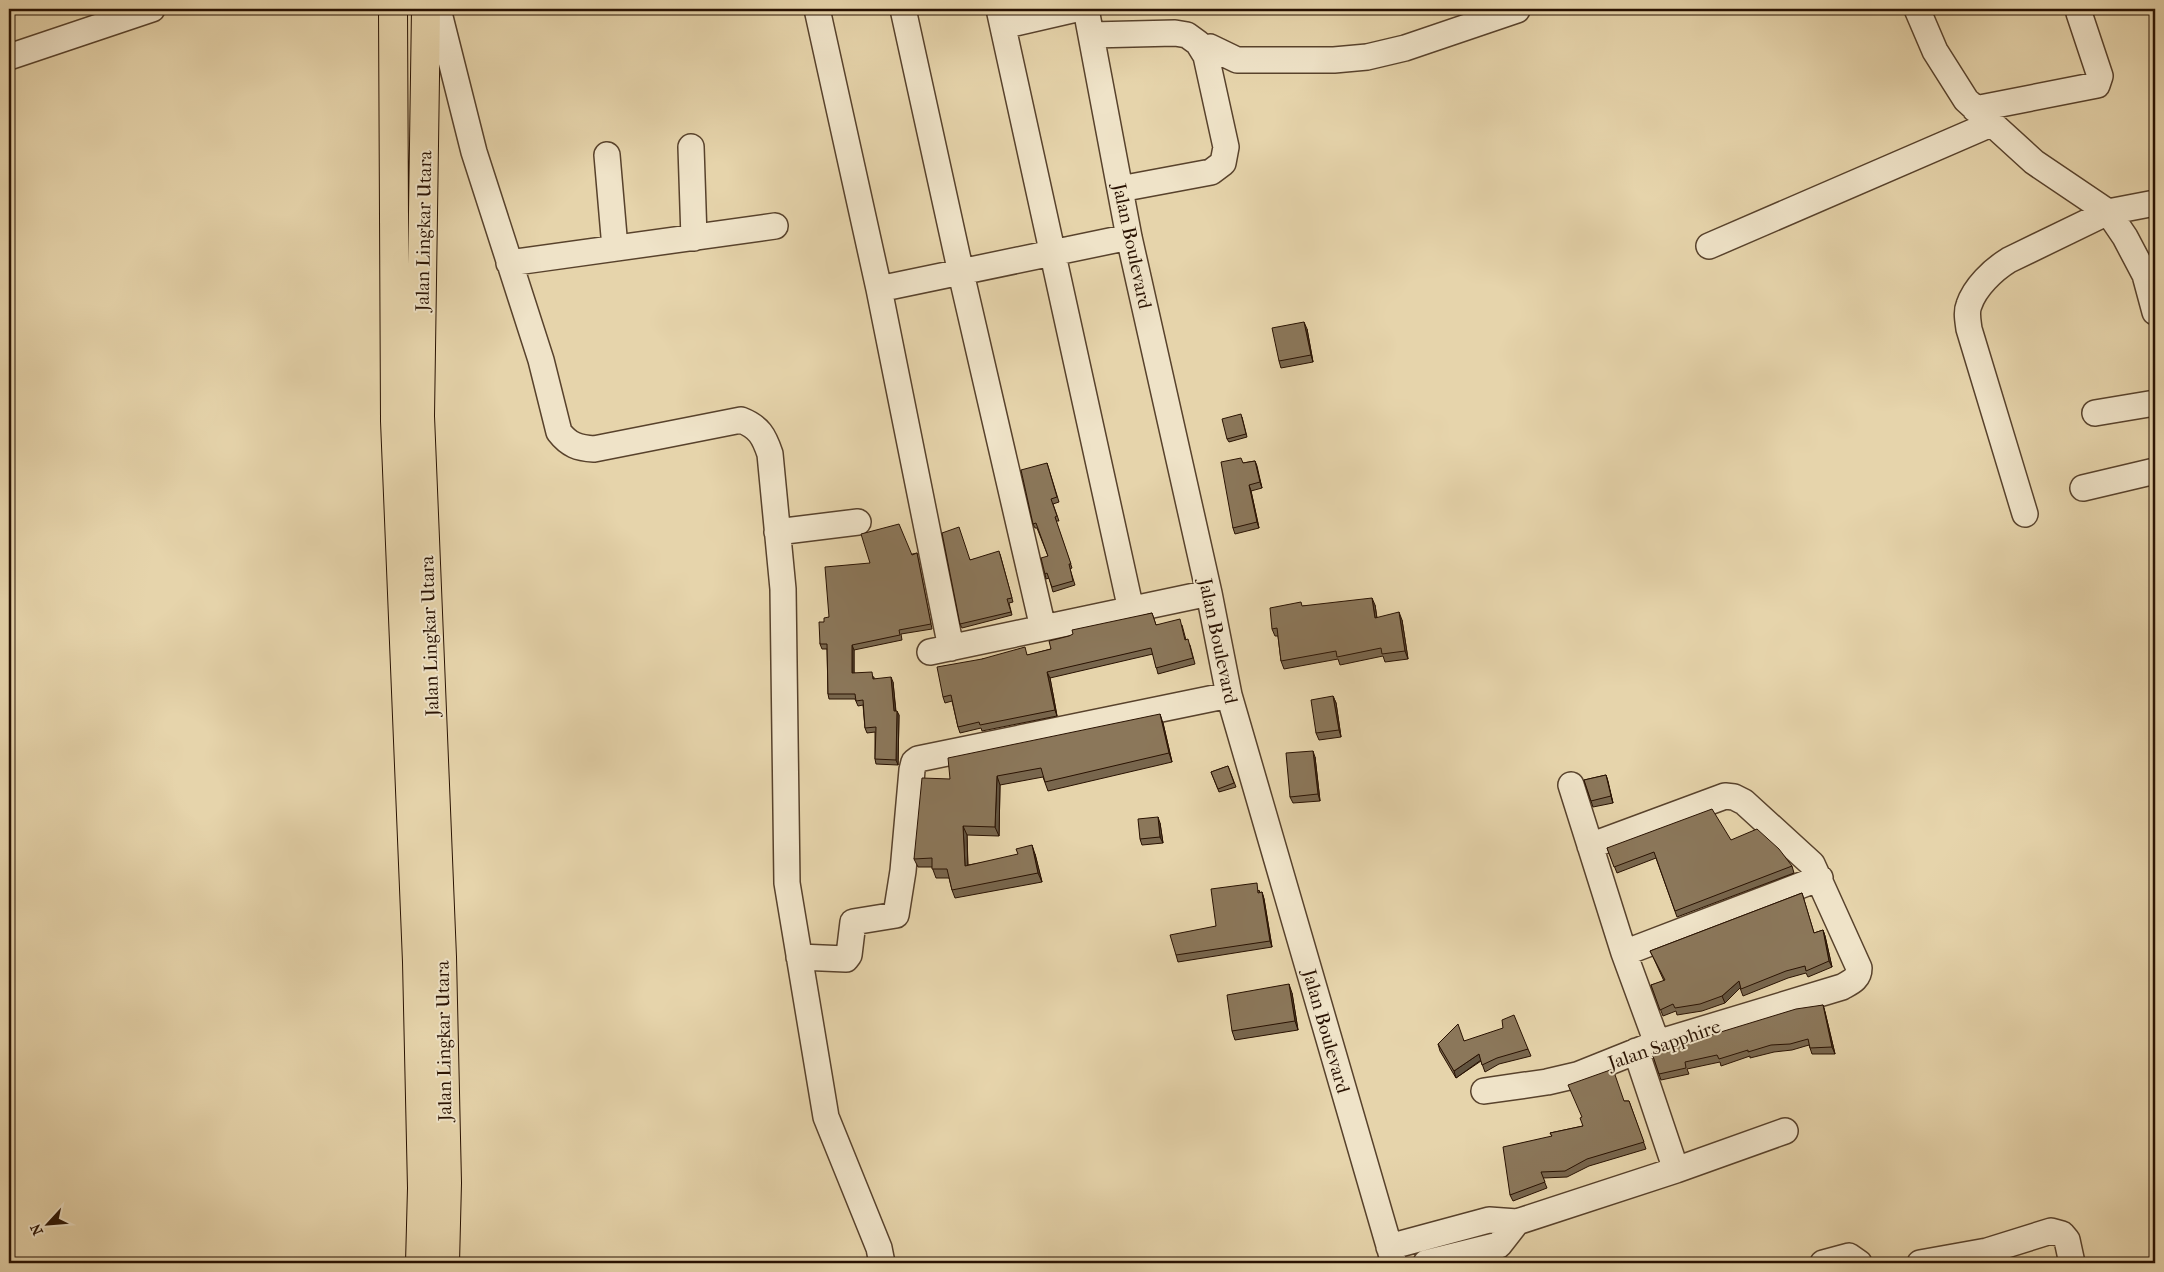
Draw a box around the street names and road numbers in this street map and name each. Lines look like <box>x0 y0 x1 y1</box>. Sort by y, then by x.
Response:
street label: Jalan Lingkar Utara <box>412 150 436 314</box>
street label: Jalan Boulevard <box>1108 179 1156 312</box>
street label: Jalan Lingkar Utara <box>416 555 444 719</box>
street label: Jalan Boulevard <box>1194 574 1242 707</box>
street label: Jalan Lingkar Utara <box>432 960 456 1124</box>
street label: Jalan Boulevard <box>1297 965 1354 1096</box>
street label: Jalan Sapphire <box>1603 1015 1723 1075</box>

